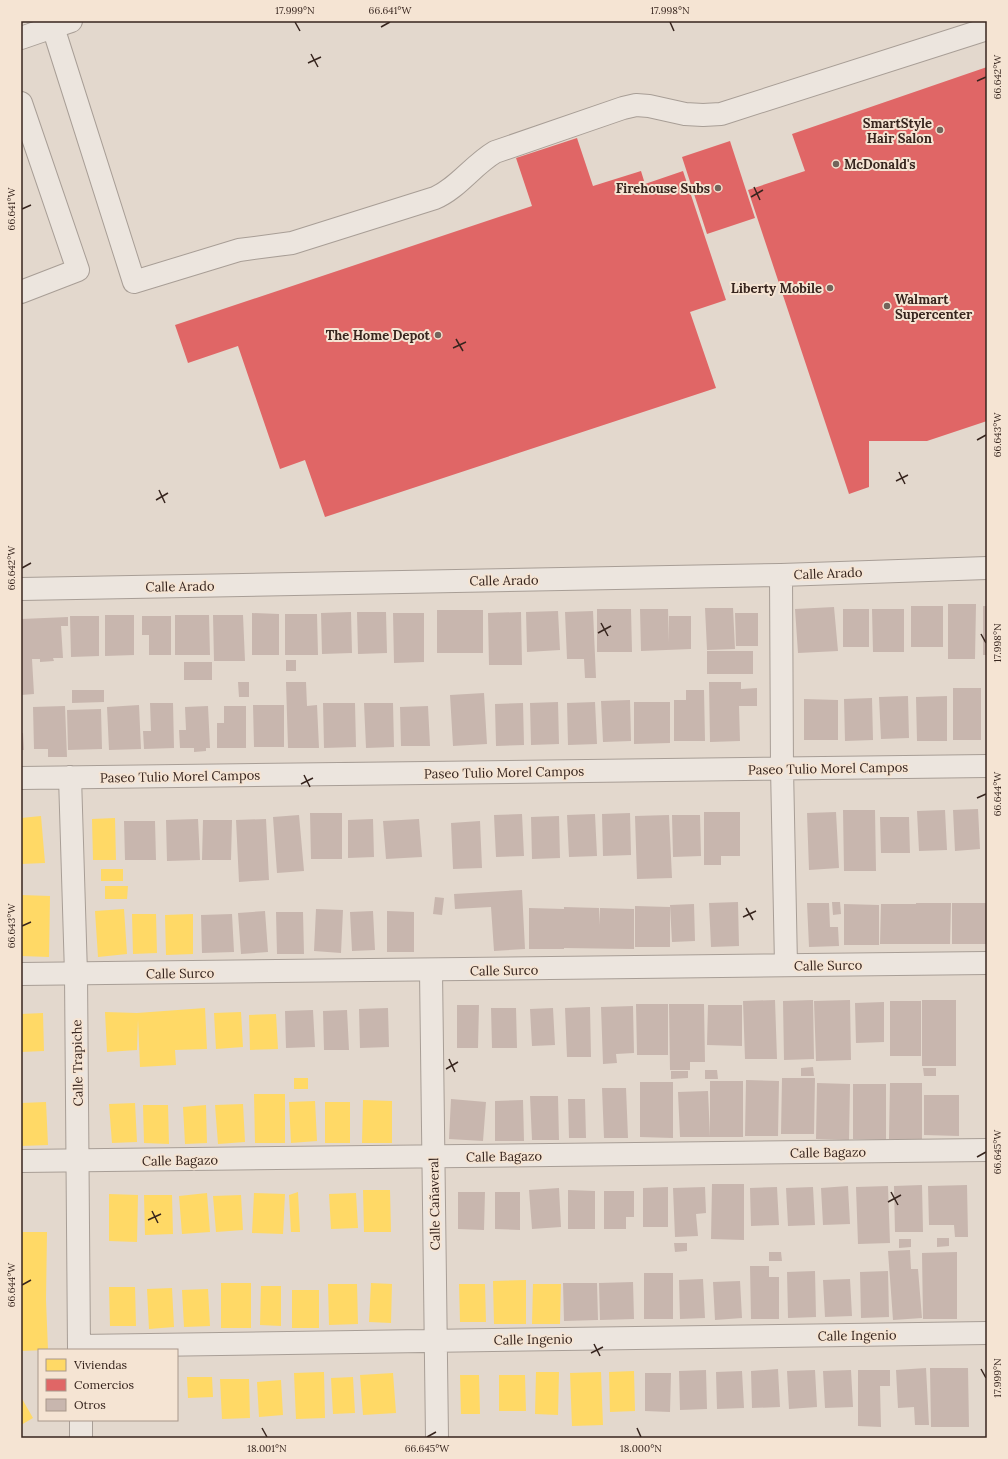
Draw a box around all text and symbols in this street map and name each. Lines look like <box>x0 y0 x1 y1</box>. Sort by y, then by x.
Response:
text: 17.999°N <box>275 4 315 17</box>
text: 66.641°W <box>369 4 412 17</box>
text: 17.998°N <box>650 4 690 17</box>
text: 66.642°W <box>991 54 1004 99</box>
place label: SmartStyle Hair Salon <box>863 115 933 147</box>
marker: SmartStyle Hair Salon <box>935 125 945 135</box>
place label: McDonald's <box>844 156 916 173</box>
marker: McDonald's <box>831 159 841 169</box>
place label: Firehouse Subs <box>616 180 710 197</box>
marker: Firehouse Subs <box>713 183 723 193</box>
text: 66.641°W <box>5 187 18 230</box>
place label: Liberty Mobile <box>731 280 822 297</box>
marker: Liberty Mobile <box>825 283 835 293</box>
place label: Walmart Supercenter <box>895 291 973 323</box>
marker: Walmart Supercenter <box>882 301 892 311</box>
place label: The Home Depot <box>326 327 431 344</box>
marker: The Home Depot <box>433 330 443 340</box>
text: 66.643°W <box>991 412 1004 457</box>
text: 66.642°W <box>5 545 18 590</box>
street label: Calle Arado <box>793 564 863 583</box>
street label: Calle Arado <box>469 571 539 590</box>
street label: Calle Arado <box>145 577 215 596</box>
text: 17.998°N <box>991 623 1004 663</box>
street label: Paseo Tulio Morel Campos <box>748 759 908 778</box>
street label: Paseo Tulio Morel Campos <box>424 763 584 782</box>
street label: Paseo Tulio Morel Campos <box>100 767 260 786</box>
text: 66.644°W <box>991 771 1004 816</box>
text: 66.643°W <box>5 903 18 948</box>
street label: Calle Surco <box>794 956 863 975</box>
street label: Calle Surco <box>470 961 539 980</box>
street label: Calle Surco <box>146 964 215 983</box>
street label: Calle Trapiche <box>68 1019 87 1107</box>
text: 66.645°W <box>991 1129 1004 1174</box>
street label: Calle Bagazo <box>790 1143 867 1162</box>
street label: Calle Bagazo <box>466 1147 543 1166</box>
street label: Calle Bagazo <box>142 1151 219 1170</box>
street label: Calle Cañaveral <box>425 1157 444 1251</box>
text: 66.644°W <box>5 1262 18 1307</box>
street label: Calle Ingenio <box>817 1326 897 1345</box>
street label: Calle Ingenio <box>493 1330 573 1349</box>
legend <box>38 1349 178 1421</box>
text: Viviendas <box>73 1357 128 1372</box>
text: 17.999°N <box>991 1358 1004 1398</box>
text: Comercios <box>74 1377 135 1392</box>
text: Otros <box>74 1397 106 1412</box>
text: 18.001°N <box>247 1442 287 1455</box>
text: 66.645°W <box>405 1442 450 1455</box>
text: 18.000°N <box>620 1442 662 1455</box>

